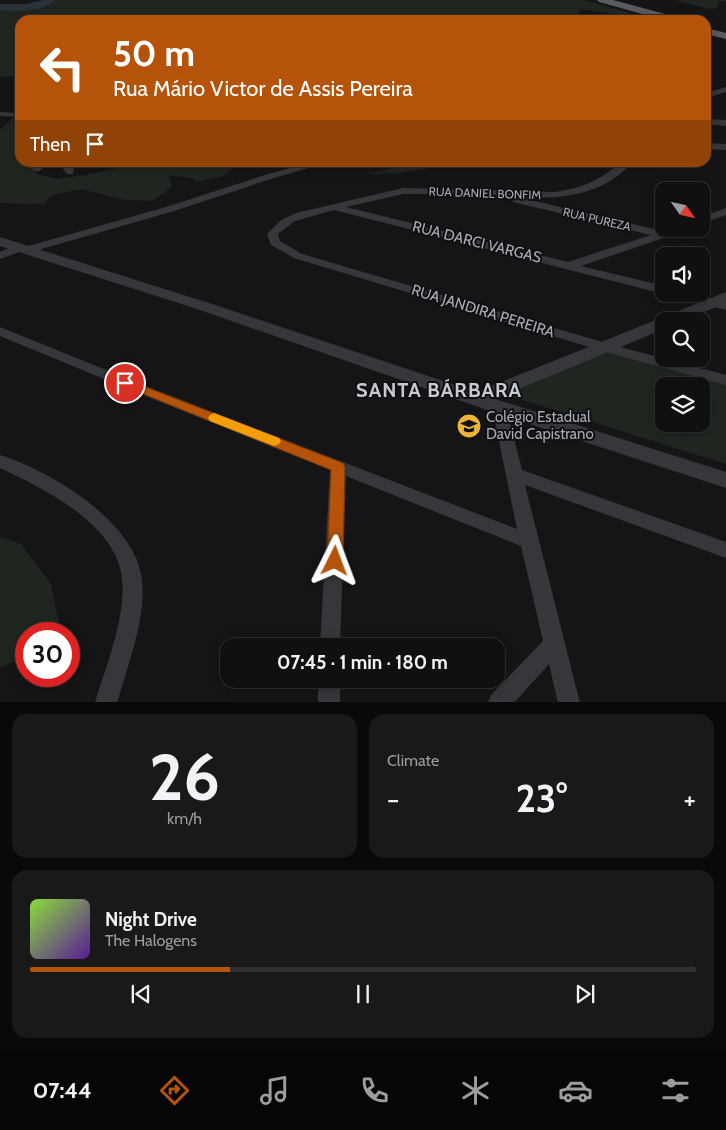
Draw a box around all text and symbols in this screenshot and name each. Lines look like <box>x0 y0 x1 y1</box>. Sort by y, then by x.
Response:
text: 50 m <box>113 32 195 75</box>
icon: left <box>30 35 95 100</box>
text: Rua Mário Victor de Assis Pereira <box>113 75 413 102</box>
icon: arrive <box>81 130 109 158</box>
text: Then <box>30 133 71 156</box>
north arrow <box>655 182 710 238</box>
map controls <box>655 182 710 432</box>
street label: RUA DANIEL BONFIM <box>428 184 542 202</box>
street label: RUA PUREZA <box>562 204 633 234</box>
street label: RUA DARCI VARGAS <box>411 217 544 267</box>
button: sound <box>655 247 710 302</box>
street label: RUA JANDIRA PEREIRA <box>409 281 557 342</box>
button: search <box>655 312 710 367</box>
pin <box>104 362 146 404</box>
icon: arrive <box>111 369 139 397</box>
button: layers <box>655 377 710 432</box>
district label: SANTA BÁRBARA <box>356 378 522 402</box>
place label: Colégio Estadual David Capistrano <box>486 408 594 443</box>
school or university icon: Colégio Estadual David Capistrano <box>456 413 482 439</box>
position arrow <box>308 534 360 586</box>
speed limit sign: 30 <box>15 622 80 687</box>
text: 07:45 · 1 min · 180 m <box>277 651 448 674</box>
text: 26 <box>149 737 220 816</box>
text: Climate <box>387 751 439 770</box>
text: 23° <box>516 775 567 822</box>
text: − <box>387 782 399 816</box>
text: + <box>684 782 696 816</box>
text: km/h <box>167 809 202 828</box>
text: Night Drive <box>105 908 197 931</box>
text: The Halogens <box>105 931 197 950</box>
icon: previous <box>127 980 155 1008</box>
icon: pause <box>349 980 377 1008</box>
icon: next <box>571 980 599 1008</box>
icon: directions <box>157 1073 192 1108</box>
icon: music <box>257 1073 292 1108</box>
icon: phone <box>357 1073 392 1108</box>
icon: climate <box>458 1073 493 1108</box>
icon: car <box>558 1073 593 1108</box>
icon: filters <box>658 1073 693 1108</box>
text: 07:44 <box>33 1077 92 1104</box>

